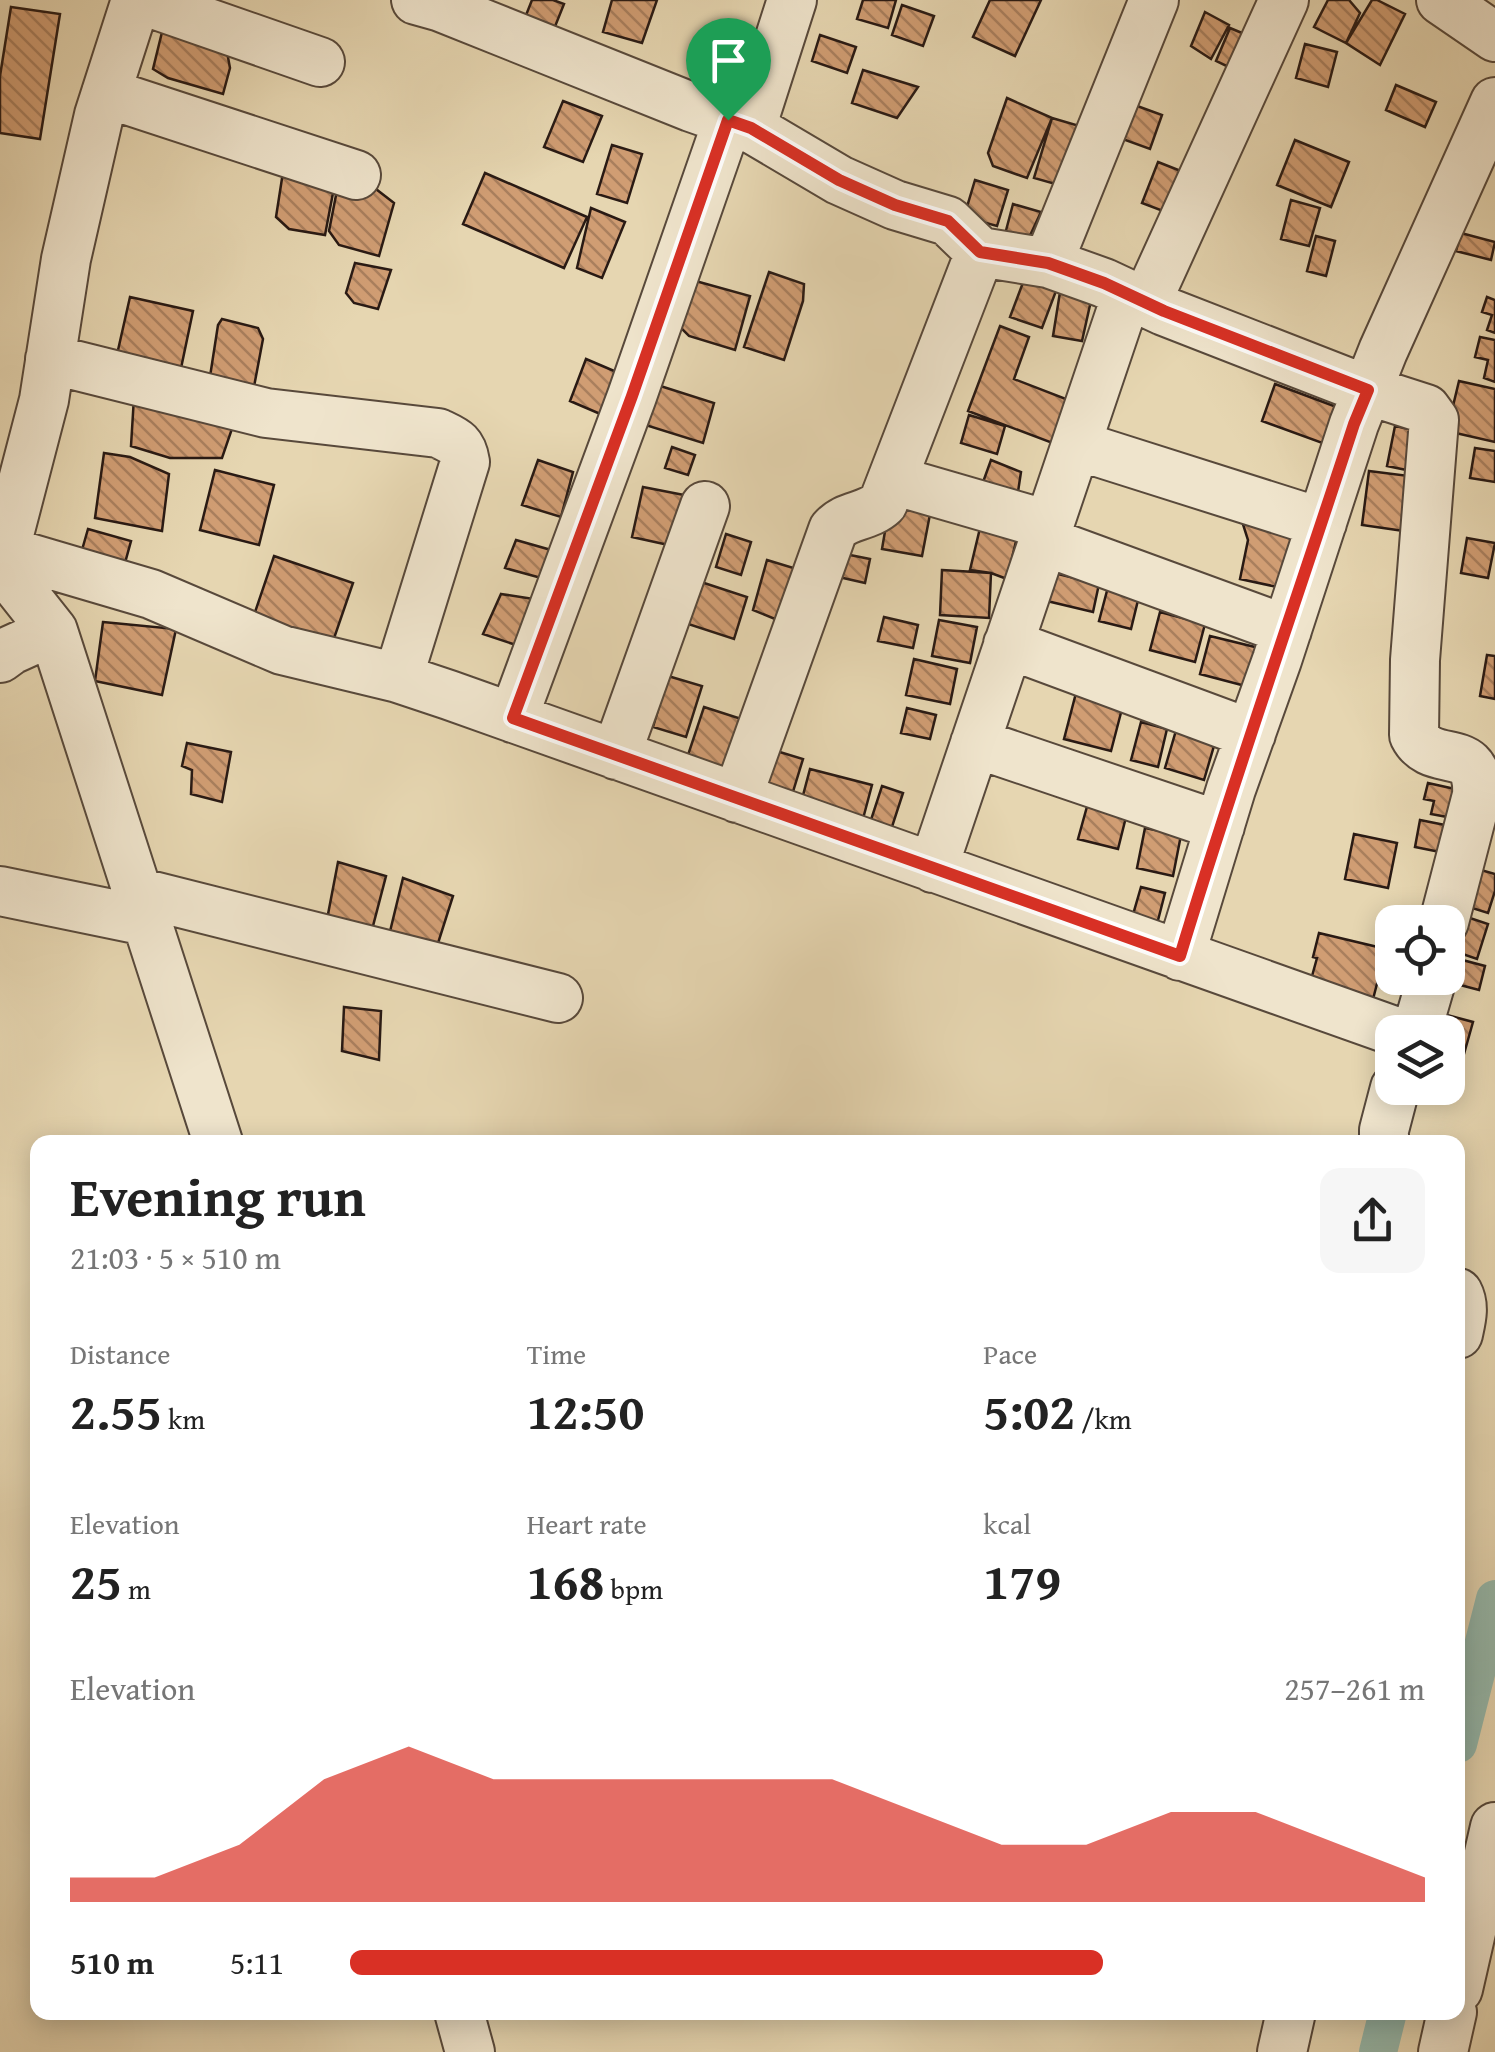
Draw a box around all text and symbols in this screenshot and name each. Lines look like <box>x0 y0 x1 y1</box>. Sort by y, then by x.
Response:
pin <box>686 18 771 121</box>
icon: arrive <box>701 33 756 88</box>
map controls <box>1375 905 1465 1105</box>
button: locate <box>1375 905 1465 995</box>
button: layers <box>1375 1015 1465 1105</box>
text: Evening run <box>70 1156 366 1236</box>
button: share <box>1320 1168 1425 1273</box>
text: 21:03 · 5 × 510 m <box>70 1234 281 1281</box>
text: Distance <box>70 1333 170 1374</box>
text: Time <box>527 1333 586 1374</box>
text: Pace <box>983 1333 1037 1374</box>
text: 2.55 <box>70 1374 162 1447</box>
text: 12:50 <box>527 1374 644 1447</box>
text: 5:02 <box>983 1374 1075 1447</box>
text: km <box>162 1398 205 1439</box>
text: /km <box>1075 1398 1132 1439</box>
text: Elevation <box>70 1503 180 1544</box>
text: Heart rate <box>527 1503 647 1544</box>
text: kcal <box>983 1503 1031 1544</box>
text: 25 <box>70 1544 122 1617</box>
text: 168 <box>527 1544 604 1617</box>
text: 179 <box>983 1544 1061 1617</box>
text: m <box>122 1568 151 1609</box>
text: bpm <box>604 1568 663 1609</box>
text: Elevation <box>70 1665 195 1712</box>
text: 257–261 m <box>1284 1665 1425 1712</box>
text: 510 m <box>70 1939 154 1986</box>
text: 5:11 <box>230 1939 284 1986</box>

